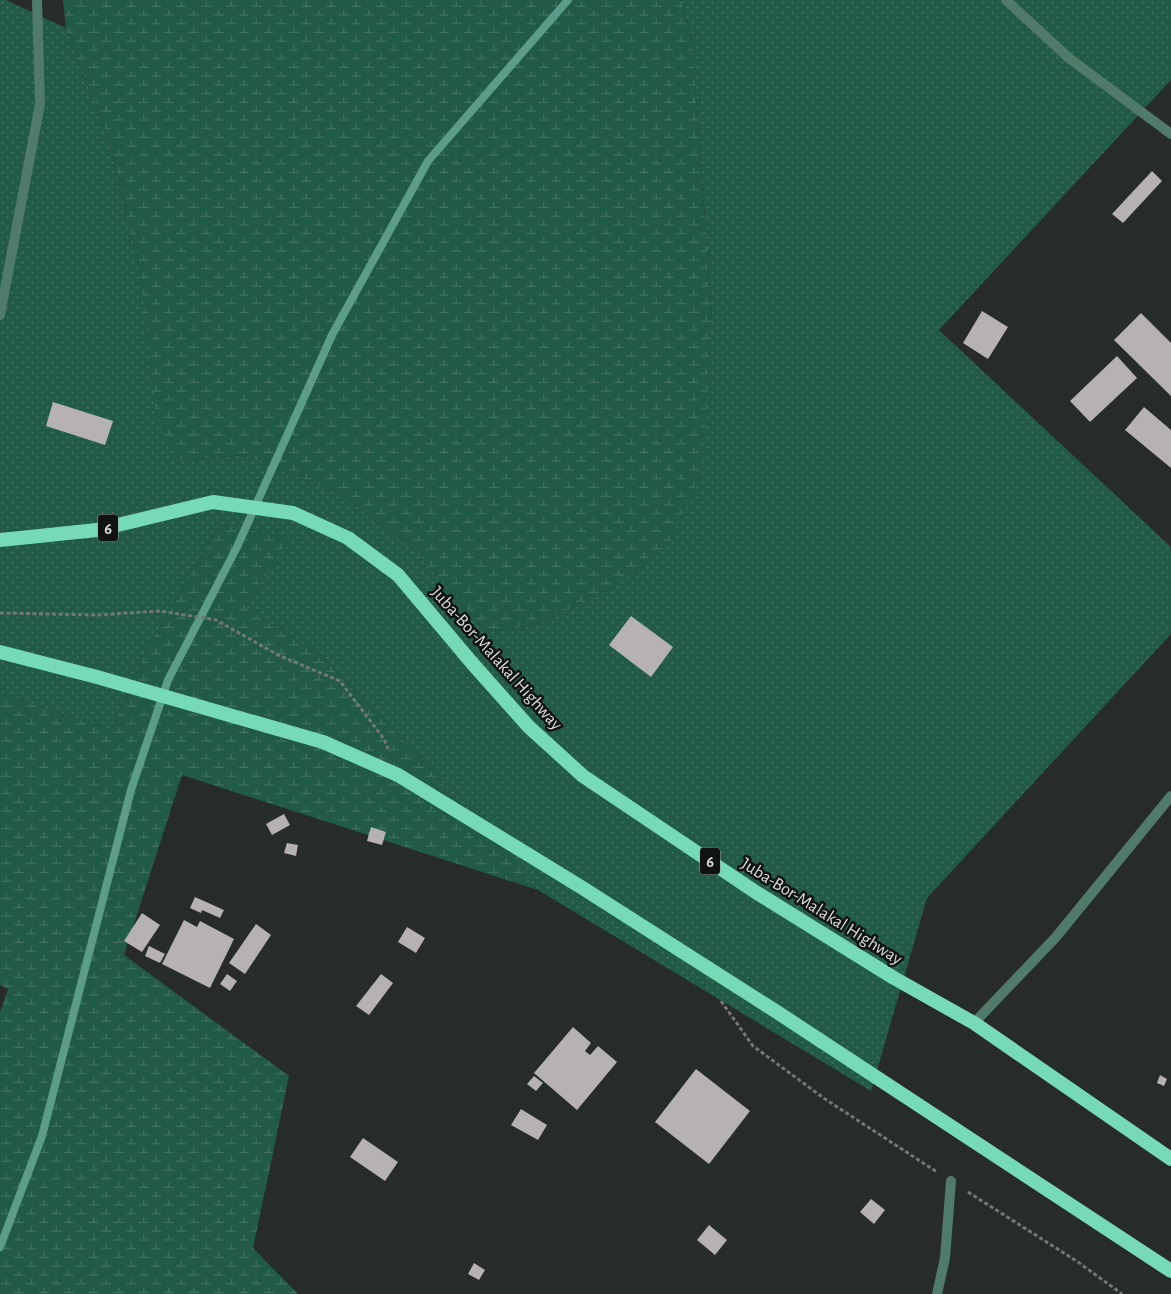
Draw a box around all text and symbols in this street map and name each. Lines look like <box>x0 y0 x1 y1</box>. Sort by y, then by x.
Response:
road number: 6 <box>98 514 118 542</box>
street label: Juba-Bor-Malakal Highway <box>427 583 565 734</box>
road number: 6 <box>700 848 720 874</box>
street label: Juba-Bor-Malakal Highway <box>738 855 905 969</box>

